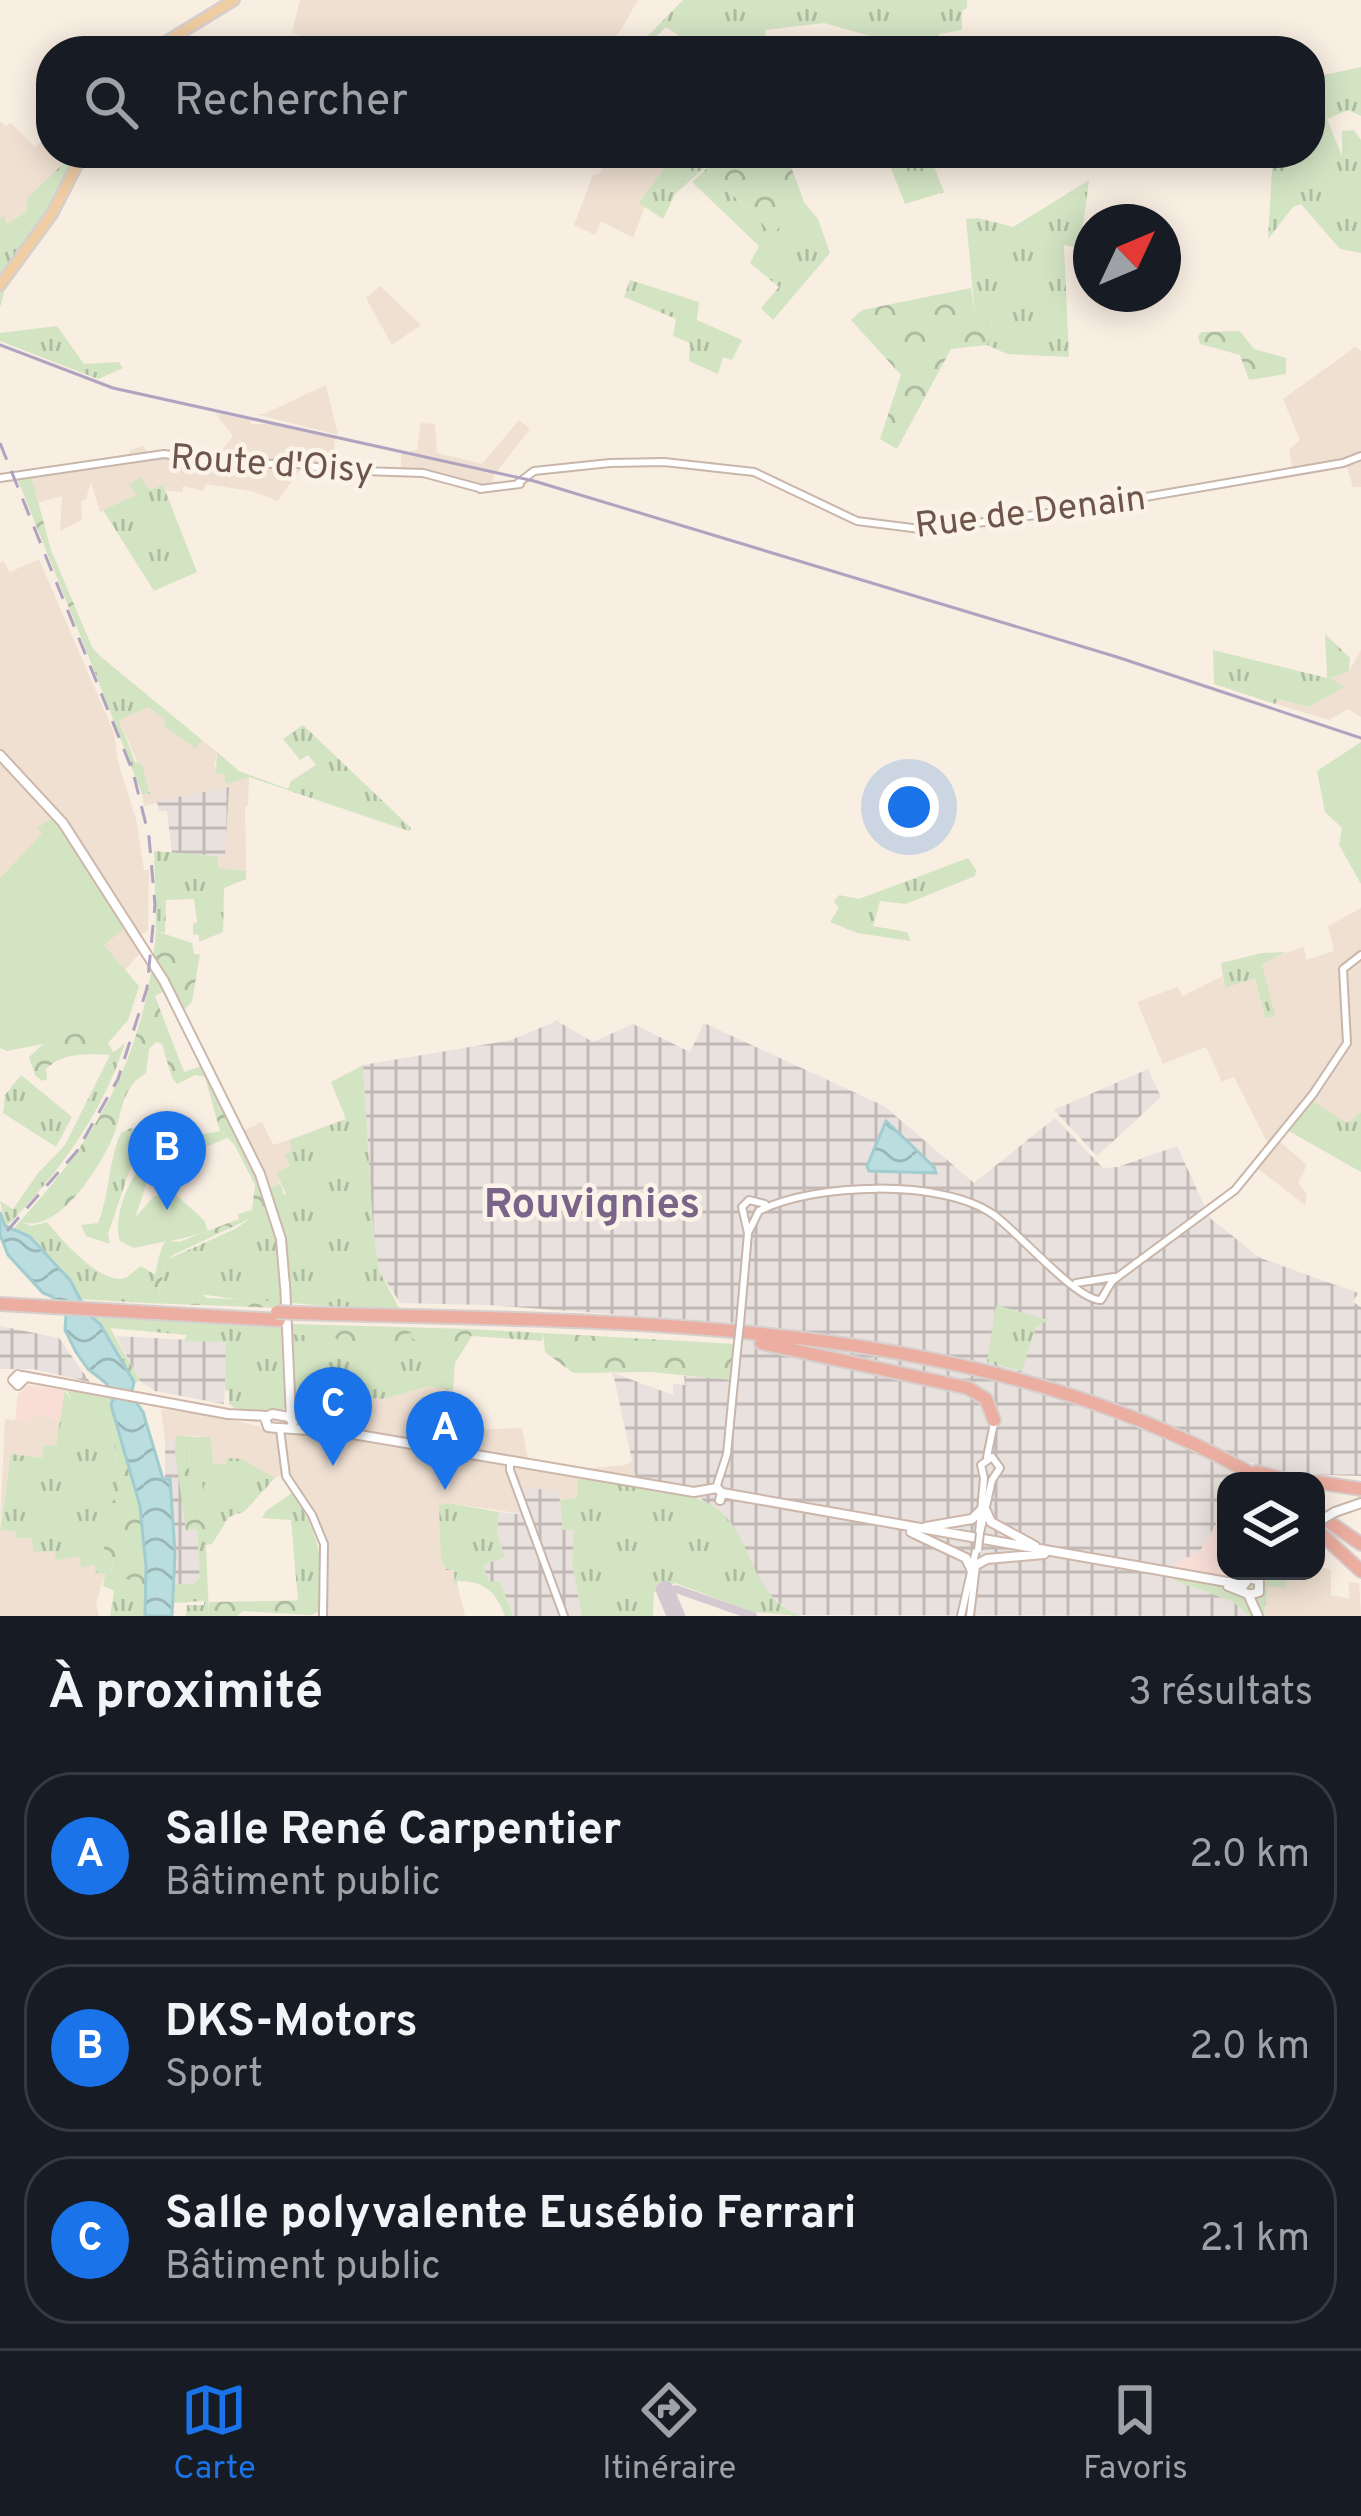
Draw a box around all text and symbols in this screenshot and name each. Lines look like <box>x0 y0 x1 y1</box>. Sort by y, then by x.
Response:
search box <box>36 36 1325 168</box>
icon: search <box>78 69 144 135</box>
text: Rechercher <box>174 74 408 131</box>
north arrow <box>1073 204 1181 312</box>
street label: Route d'Oisy <box>169 436 375 496</box>
street label: Rue de Denain <box>913 477 1148 551</box>
your location <box>879 777 939 837</box>
pin: B <box>128 1111 206 1210</box>
district label: Rouvignies <box>484 1180 700 1233</box>
pin: C <box>294 1367 372 1466</box>
pin: A <box>406 1391 484 1490</box>
map controls <box>1217 1472 1325 1580</box>
button: layers <box>1217 1472 1325 1580</box>
text: À proximité <box>48 1662 323 1727</box>
text: 3 résultats <box>1128 1670 1313 1719</box>
text: Salle René Carpentier <box>165 1803 621 1860</box>
text: A <box>76 1832 104 1881</box>
text: 2.0 km <box>1189 1832 1310 1881</box>
text: Bâtiment public <box>165 1860 441 1909</box>
text: DKS-Motors <box>165 1995 418 2052</box>
text: B <box>77 2024 103 2073</box>
text: 2.0 km <box>1189 2024 1310 2073</box>
text: Sport <box>165 2052 263 2101</box>
text: Salle polyvalente Eusébio Ferrari <box>165 2187 857 2244</box>
text: C <box>78 2216 102 2265</box>
text: 2.1 km <box>1200 2216 1310 2265</box>
text: Bâtiment public <box>165 2244 441 2293</box>
tab: Carte <box>173 2377 256 2491</box>
tab: Itinéraire <box>602 2377 736 2491</box>
tab: Favoris <box>1083 2377 1188 2491</box>

